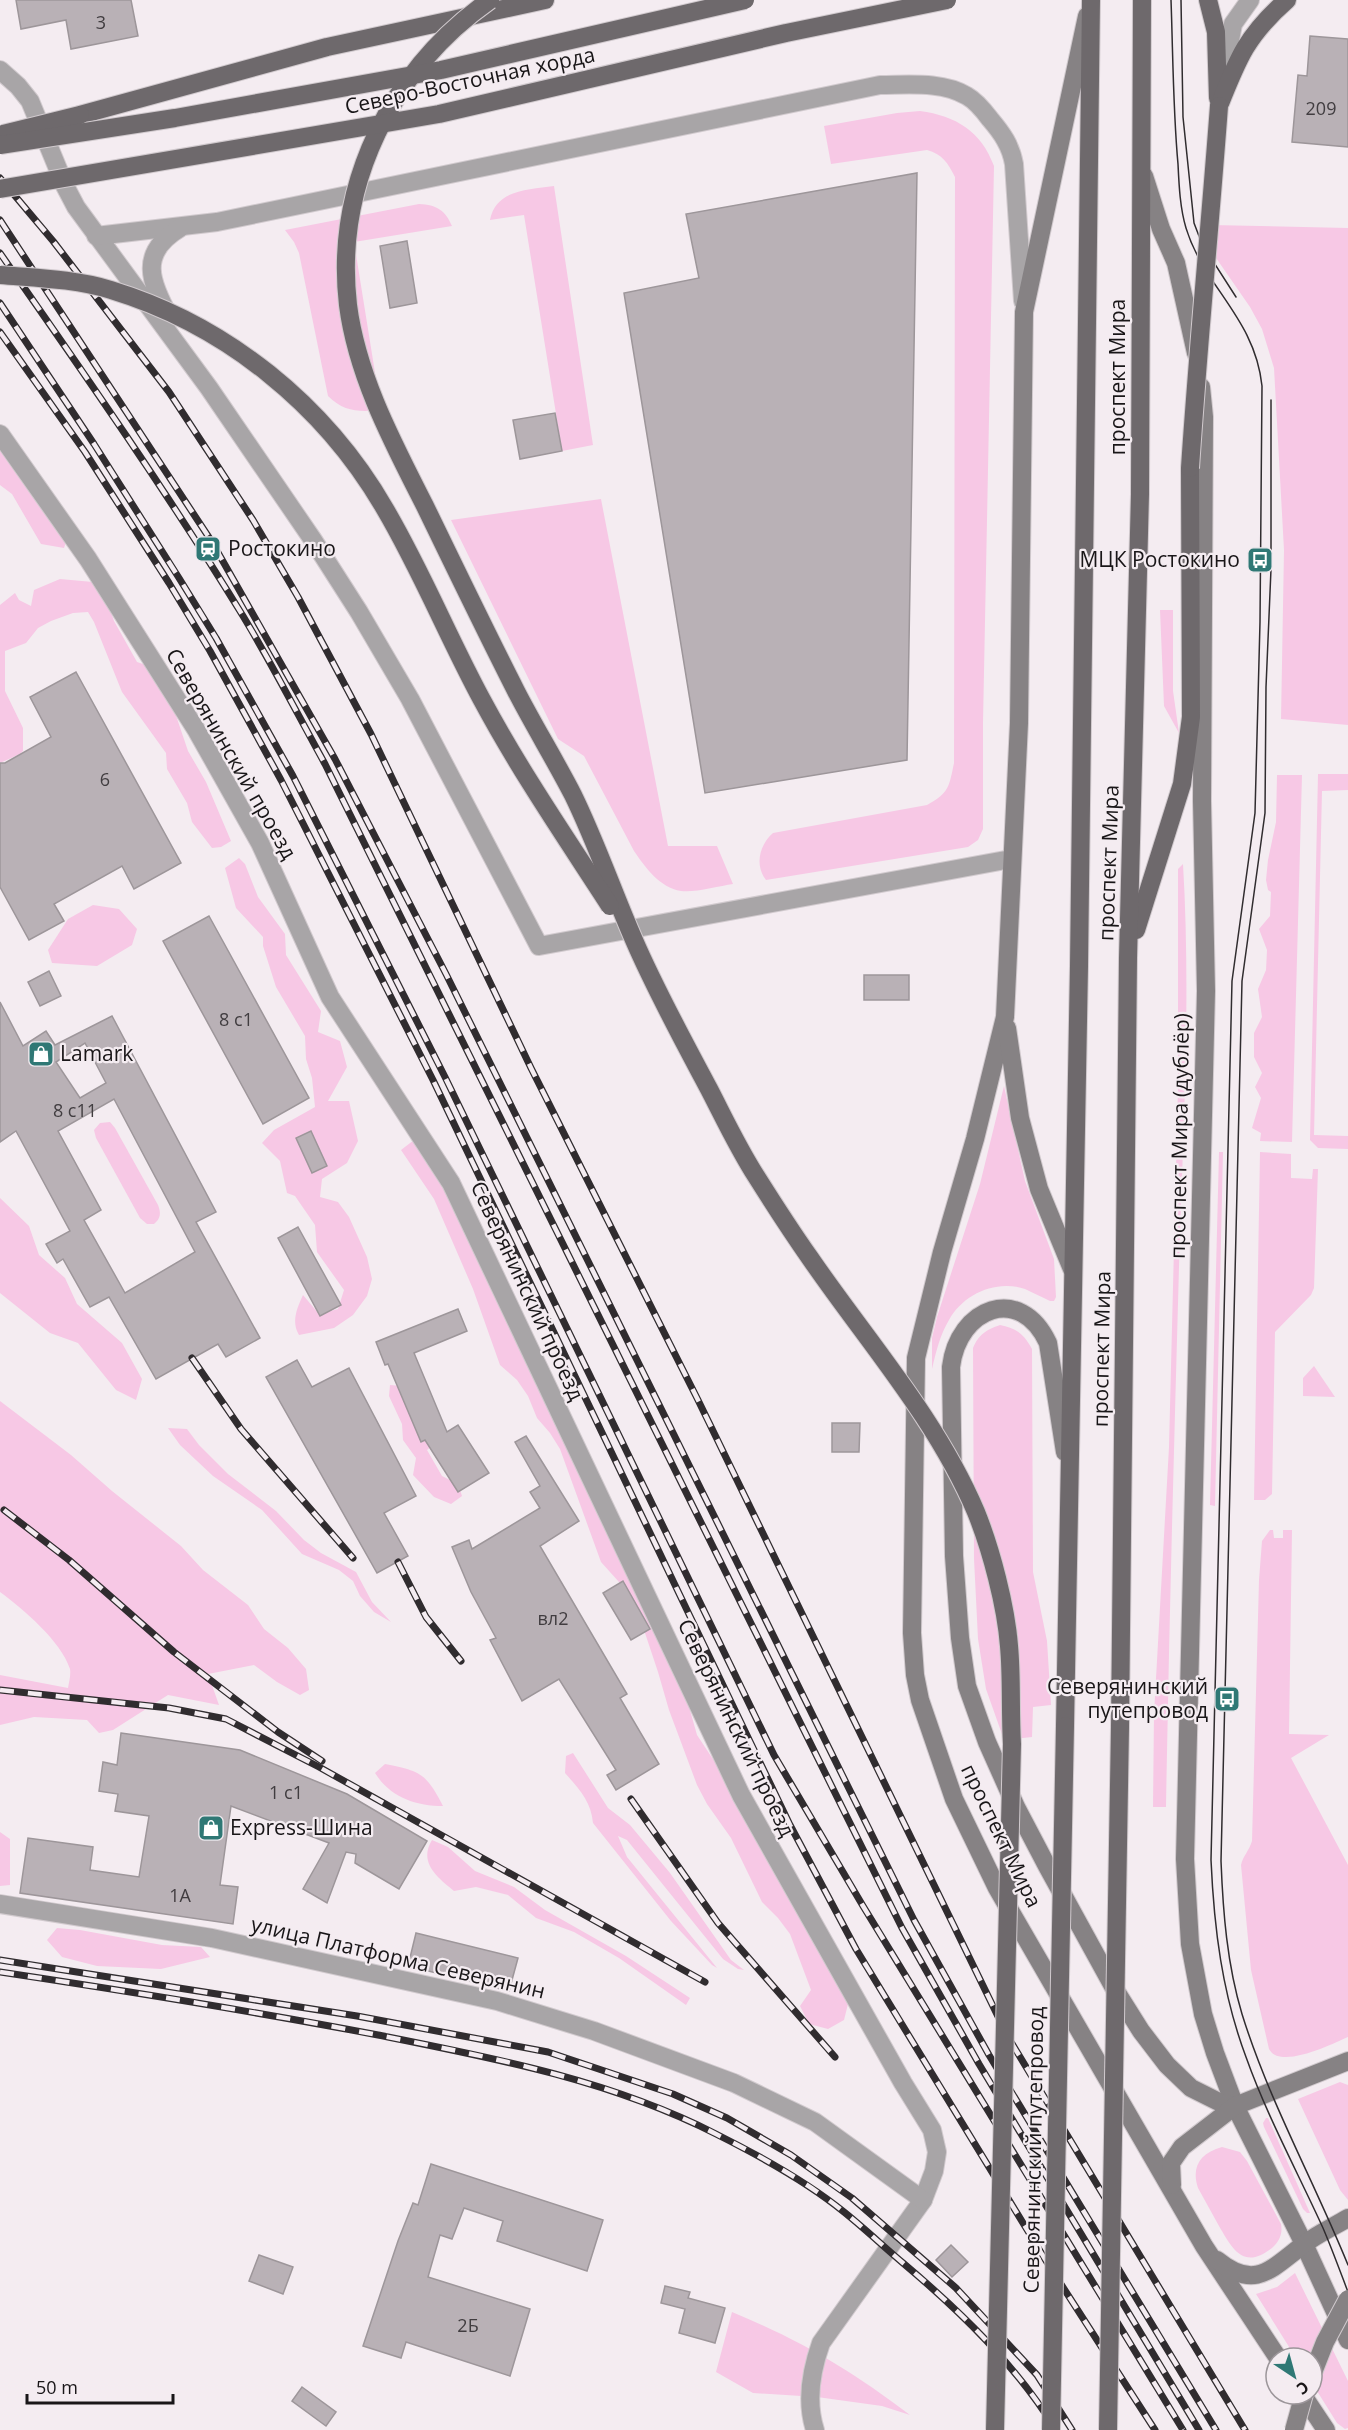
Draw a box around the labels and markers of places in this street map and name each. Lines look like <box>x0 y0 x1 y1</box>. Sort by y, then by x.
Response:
station icon: Ростокино <box>193 534 223 564</box>
place label: Ростокино <box>228 534 336 562</box>
place label: МЦК Ростокино <box>1079 545 1240 573</box>
bus stop icon: МЦК Ростокино <box>1245 545 1275 575</box>
shop icon: Lamark <box>26 1039 56 1069</box>
place label: Lamark <box>60 1039 133 1067</box>
place label: Северянинский путепровод <box>1047 1672 1208 1724</box>
bus stop icon: Северянинский путепровод <box>1212 1684 1242 1714</box>
shop icon: Express-Шина <box>196 1813 226 1843</box>
place label: Express-Шина <box>230 1813 373 1841</box>

